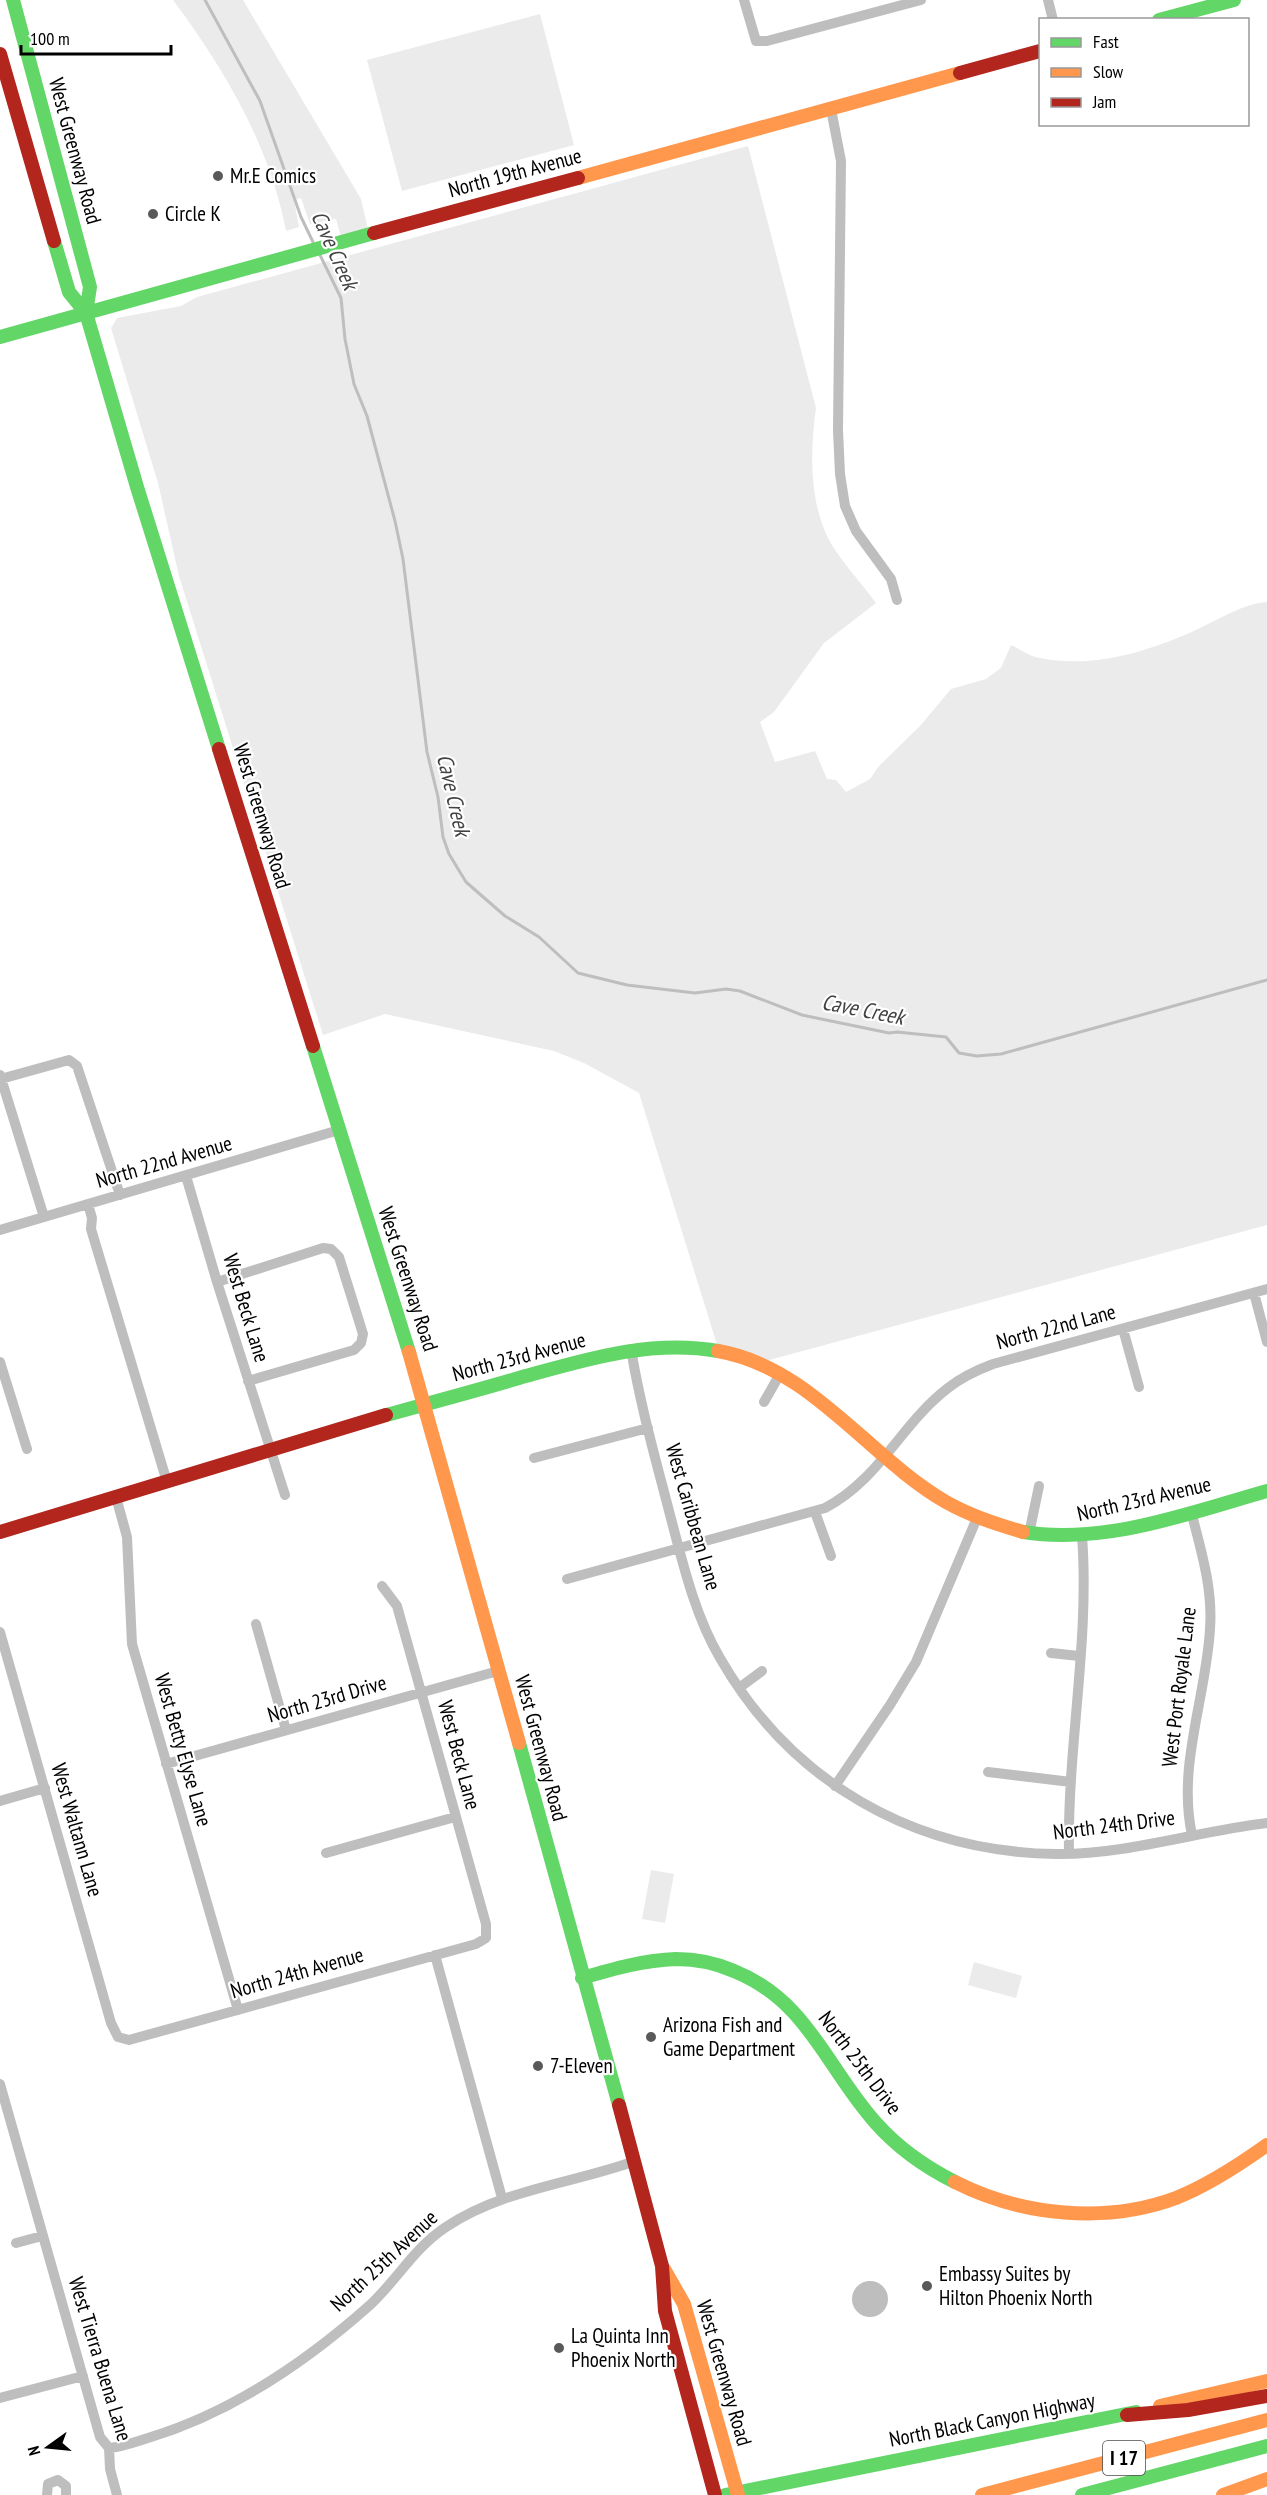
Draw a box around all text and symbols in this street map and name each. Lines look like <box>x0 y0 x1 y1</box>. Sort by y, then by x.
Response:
scale bar <box>21 18 171 56</box>
legend <box>1039 18 1249 126</box>
text: 100 m <box>30 27 70 50</box>
text: Fast <box>1093 30 1119 53</box>
text: Slow <box>1093 60 1124 83</box>
street label: West Greenway Road <box>43 75 108 227</box>
text: Jam <box>1092 90 1116 113</box>
street label: North 19th Avenue <box>445 142 585 203</box>
place label: Mr.E Comics <box>230 162 316 189</box>
marker: Mr.E Comics <box>211 169 225 183</box>
place label: Circle K <box>165 200 221 227</box>
water label: Cave Creek <box>305 206 366 296</box>
marker: Circle K <box>146 207 160 221</box>
street label: West Greenway Road <box>228 740 297 892</box>
water label: Cave Creek <box>431 751 478 841</box>
water label: Cave Creek <box>819 987 909 1031</box>
street label: North 22nd Avenue <box>93 1129 235 1194</box>
street label: West Greenway Road <box>372 1203 445 1354</box>
street label: West Beck Lane <box>217 1250 276 1365</box>
street label: North 22nd Lane <box>993 1298 1119 1355</box>
street label: North 23rd Avenue <box>449 1326 588 1387</box>
street label: West Caribbean Lane <box>660 1441 727 1593</box>
street label: North 23rd Avenue <box>1074 1470 1214 1527</box>
street label: West Port Royale Lane <box>1155 1605 1202 1768</box>
street label: North 23rd Drive <box>264 1669 389 1728</box>
street label: West Betty Elyse Lane <box>149 1670 218 1829</box>
street label: West Greenway Road <box>509 1672 574 1824</box>
street label: West Beck Lane <box>432 1697 487 1812</box>
street label: West Waltann Lane <box>46 1760 109 1900</box>
street label: North 24th Drive <box>1051 1804 1176 1845</box>
street label: North 24th Avenue <box>227 1941 366 2004</box>
street label: North 25th Drive <box>813 2006 908 2120</box>
place label: Arizona Fish and Game Department <box>663 2011 795 2062</box>
marker: Arizona Fish and Game Department <box>644 2030 658 2044</box>
place label: 7-Eleven <box>550 2052 613 2079</box>
marker: 7-Eleven <box>531 2059 545 2073</box>
street label: North 25th Avenue <box>324 2204 443 2317</box>
place label: Embassy Suites by Hilton Phoenix North <box>939 2260 1093 2311</box>
street label: West Tierra Buena Lane <box>63 2274 138 2444</box>
marker: Embassy Suites by Hilton Phoenix North <box>920 2279 934 2293</box>
street label: West Greenway Road <box>691 2297 758 2449</box>
place label: La Quinta Inn Phoenix North <box>571 2322 675 2373</box>
marker: La Quinta Inn Phoenix North <box>552 2341 566 2355</box>
street label: North Black Canyon Highway <box>887 2386 1097 2453</box>
north arrow <box>18 2417 78 2477</box>
road number: I 17 <box>1103 2441 1145 2475</box>
text: N <box>23 2444 44 2458</box>

